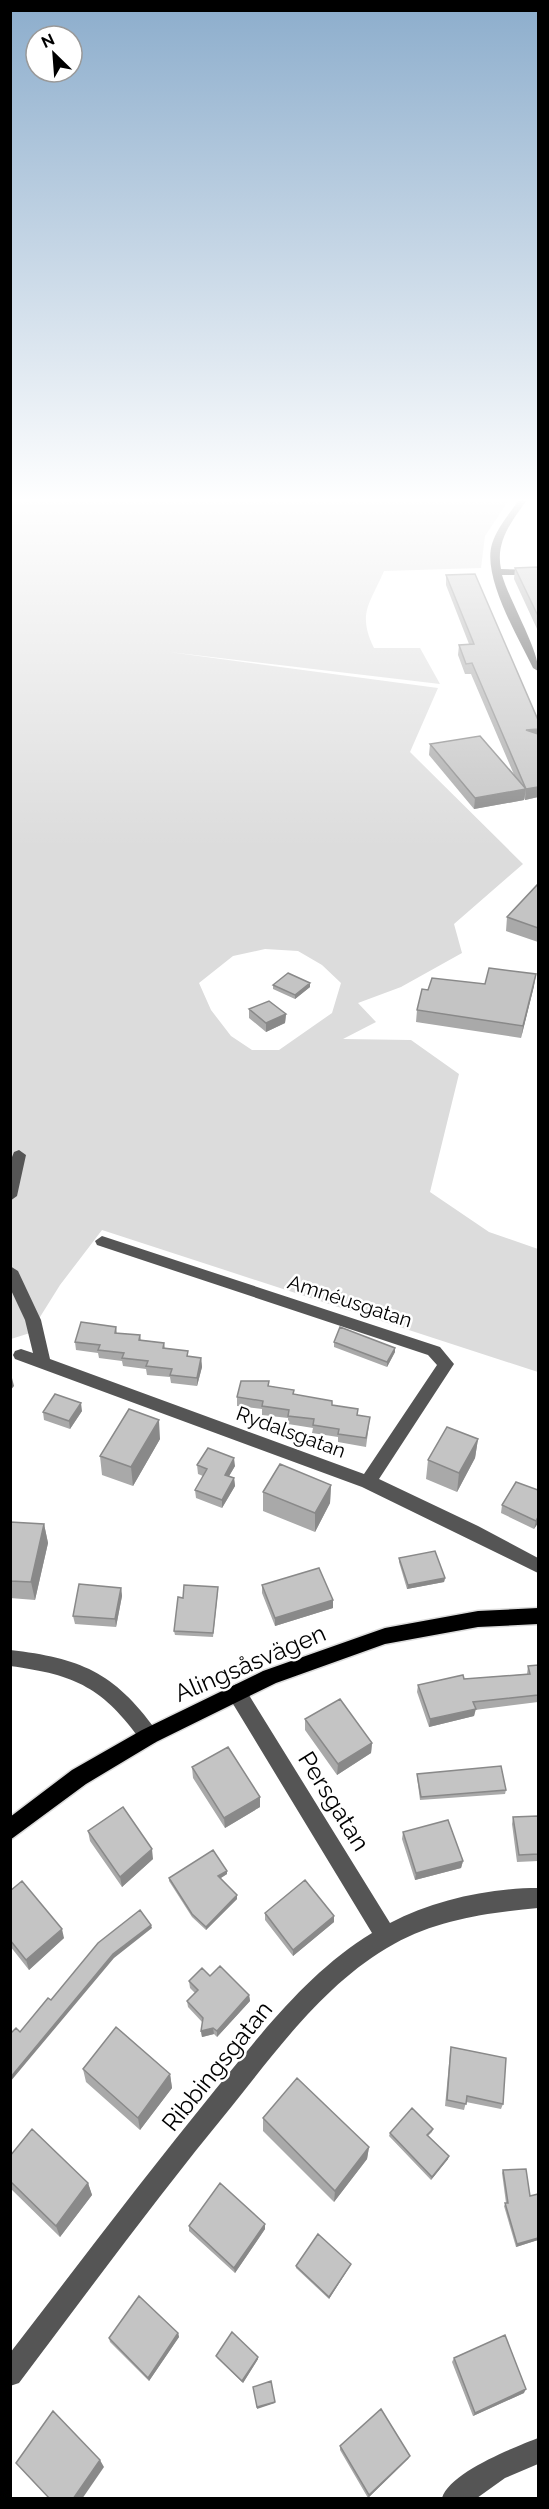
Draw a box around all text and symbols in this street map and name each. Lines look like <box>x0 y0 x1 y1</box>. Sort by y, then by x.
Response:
north arrow <box>24 24 84 84</box>
text: N <box>38 30 57 52</box>
street label: Amnéusgatan <box>285 1270 415 1332</box>
street label: Rydalsgatan <box>233 1401 349 1463</box>
street label: Alingsåsvägen <box>170 1618 330 1708</box>
street label: Persgatan <box>292 1746 376 1856</box>
street label: Ribbingsgatan <box>156 1995 278 2137</box>

